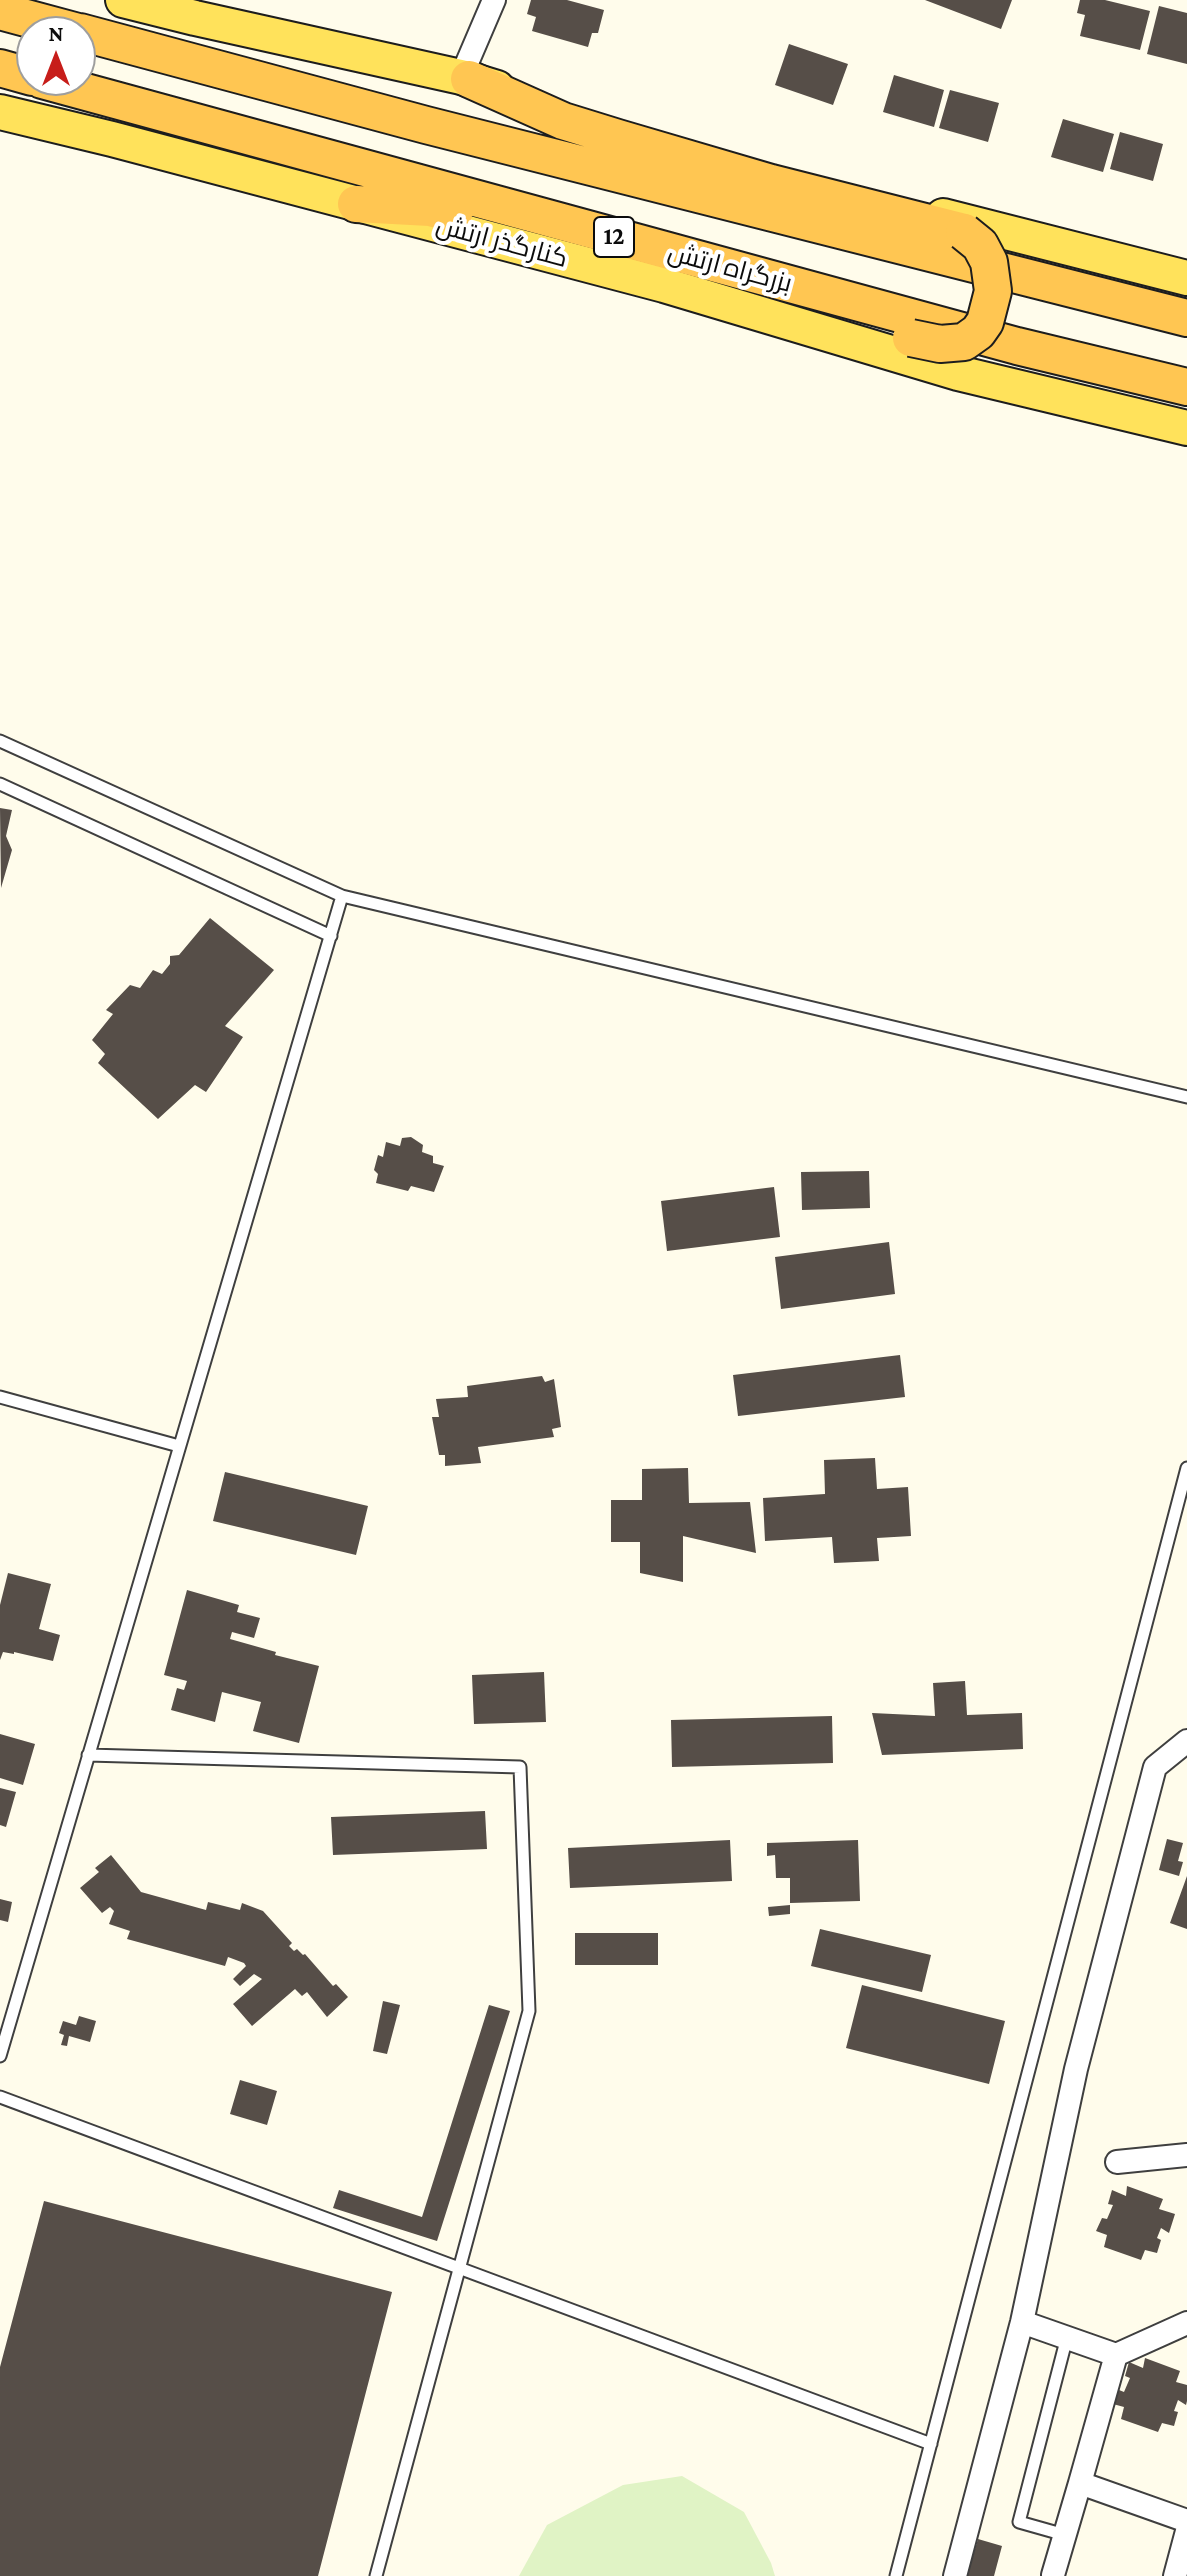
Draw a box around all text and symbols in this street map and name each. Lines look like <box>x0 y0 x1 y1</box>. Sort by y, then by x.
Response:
north arrow <box>16 16 96 96</box>
text: N <box>49 21 64 46</box>
street label: کنارگذر ارتش <box>433 209 571 275</box>
road number: 12 <box>594 217 634 257</box>
street label: بزرگراه ارتش <box>665 236 795 300</box>

